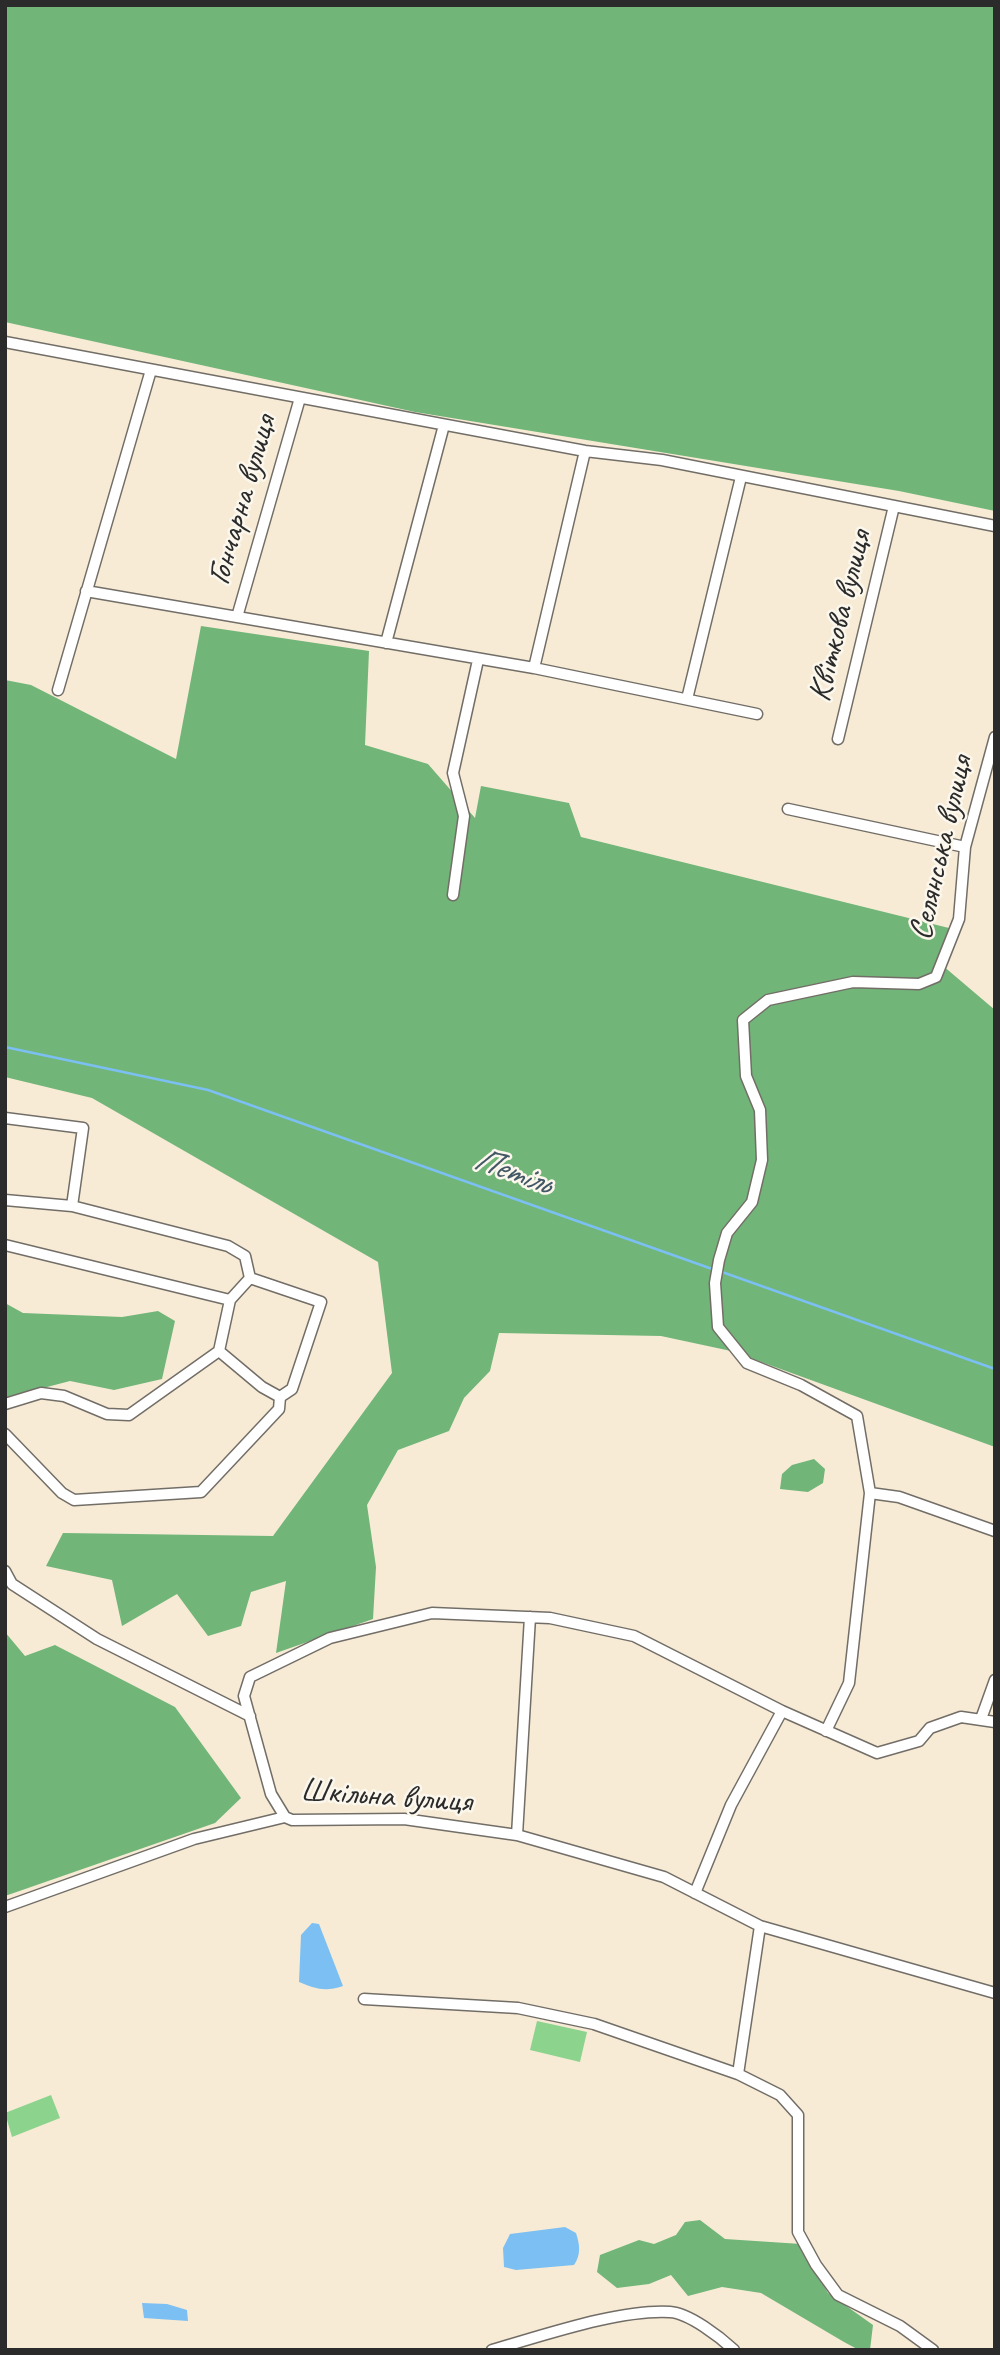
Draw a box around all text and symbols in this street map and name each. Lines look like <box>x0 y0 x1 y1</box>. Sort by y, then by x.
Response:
street label: Гончарна вулиця <box>200 411 286 589</box>
street label: Квіткова вулиця <box>801 526 881 706</box>
street label: Селянська вулиця <box>902 752 982 944</box>
water label: Петіль <box>468 1139 556 1205</box>
street label: Шкільна вулиця <box>299 1771 473 1823</box>

